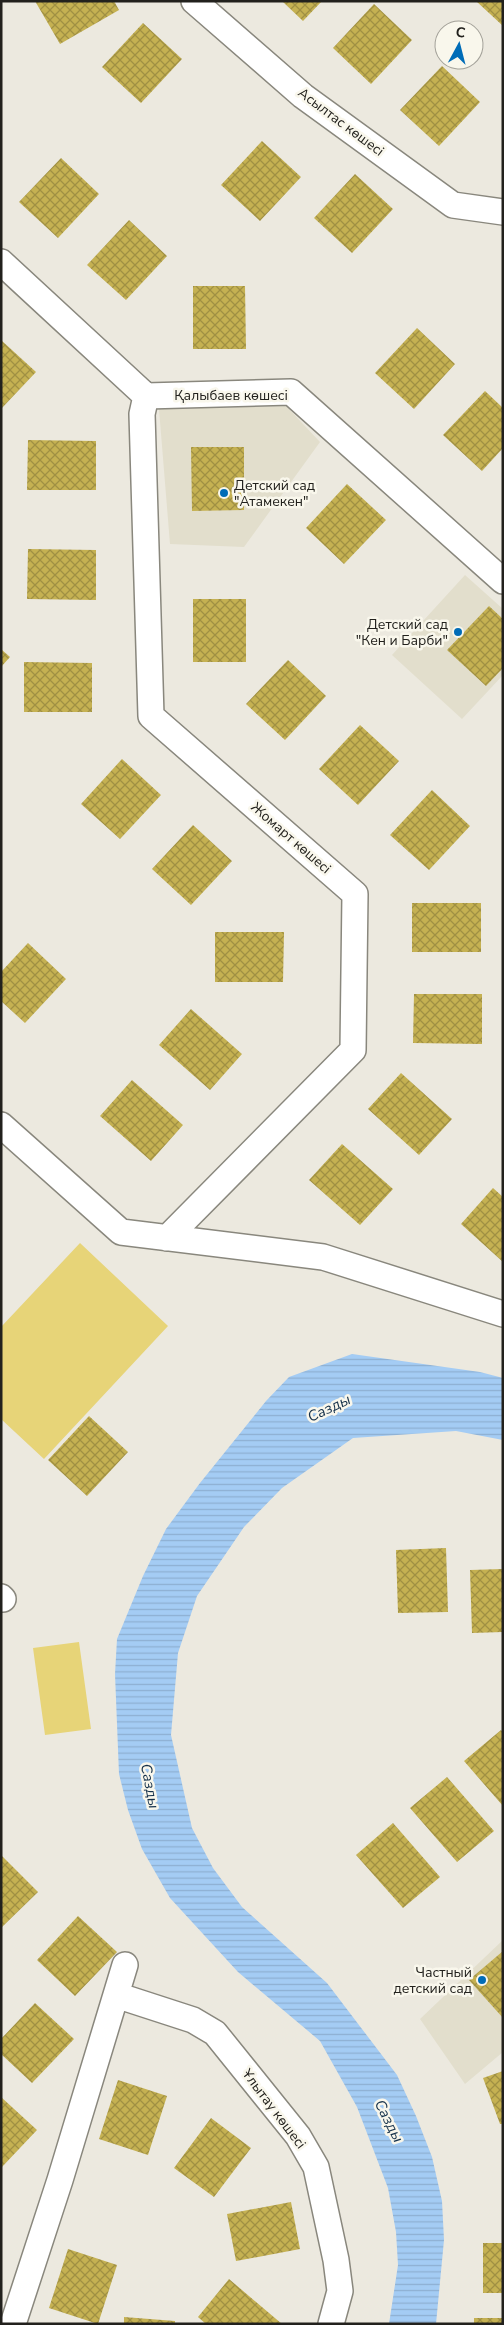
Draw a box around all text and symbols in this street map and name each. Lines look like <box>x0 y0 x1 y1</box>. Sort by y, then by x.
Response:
north arrow <box>434 20 484 70</box>
text: С <box>455 23 467 43</box>
street label: Асылтас көшесі <box>294 83 388 161</box>
street label: Қалыбаев көшесі <box>174 386 288 405</box>
place label: Детский сад "Атамекен" <box>234 476 315 511</box>
marker: Детский сад "Атамекен" <box>218 487 230 499</box>
place label: Детский сад "Кен и Барби" <box>356 615 448 650</box>
marker: Детский сад "Кен и Барби" <box>452 626 464 638</box>
street label: Жомарт көшесі <box>247 798 335 878</box>
water label: Сазды <box>304 1389 354 1427</box>
water label: Сазды <box>136 1762 164 1810</box>
place label: Частный детский сад <box>394 1963 472 1998</box>
marker: Частный детский сад <box>476 1974 488 1986</box>
street label: Ұлытау көшесі <box>237 2064 310 2153</box>
water label: Сазды <box>370 2096 408 2146</box>

